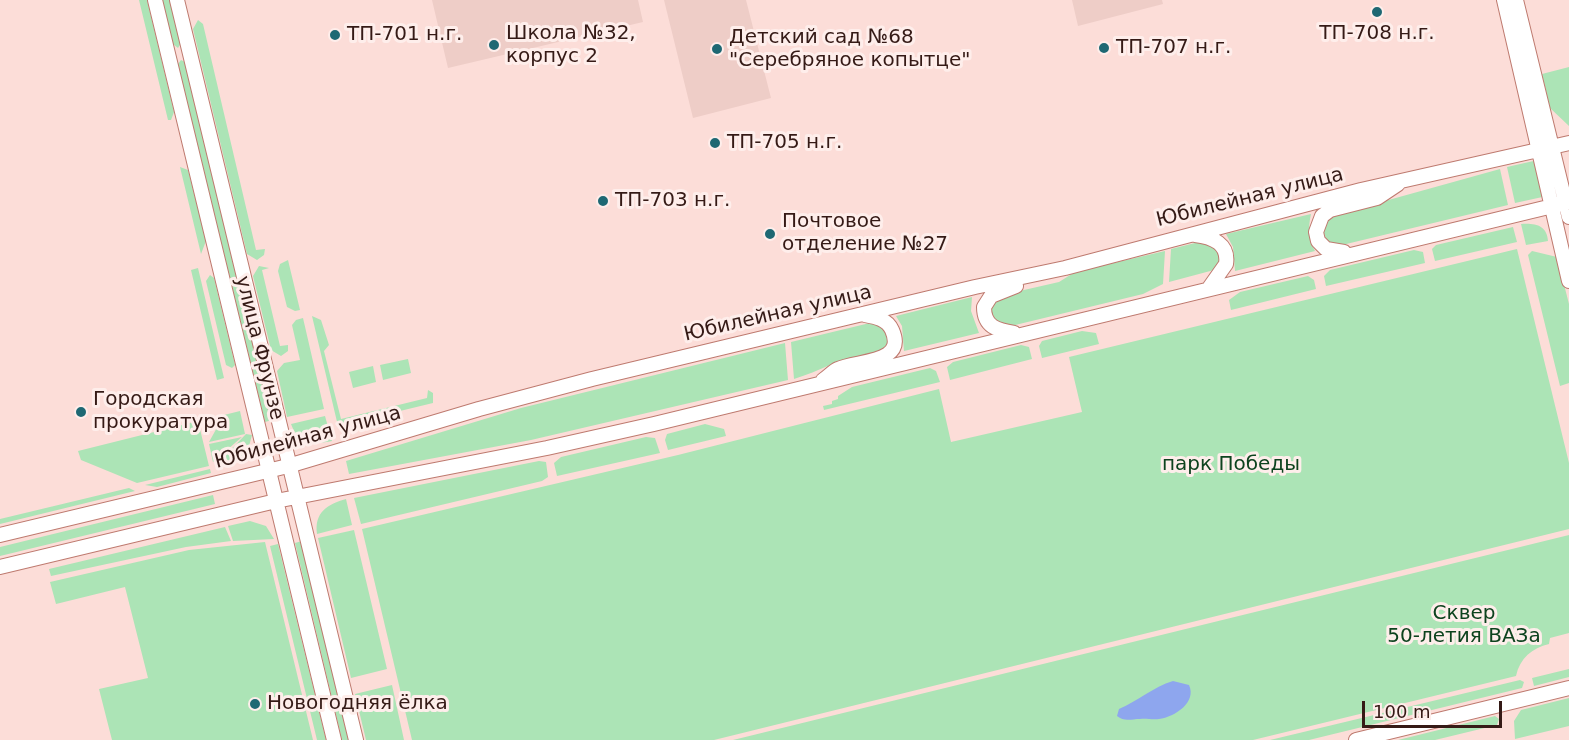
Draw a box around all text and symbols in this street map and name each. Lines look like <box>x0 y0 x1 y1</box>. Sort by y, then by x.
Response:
marker: ТП-708 н.г. <box>1370 5 1384 19</box>
place label: Школа №32, корпус 2 <box>506 22 636 69</box>
place label: ТП-708 н.г. <box>1319 22 1435 46</box>
place label: ТП-701 н.г. <box>347 23 462 47</box>
place label: Детский сад №68 "Серебряное копытце" <box>729 26 970 73</box>
marker: ТП-701 н.г. <box>328 28 342 42</box>
place label: ТП-707 н.г. <box>1116 36 1231 60</box>
marker: Школа №32, корпус 2 <box>487 38 501 52</box>
marker: ТП-707 н.г. <box>1097 41 1111 55</box>
marker: Детский сад №68 "Серебряное копытце" <box>710 42 724 56</box>
place label: ТП-705 н.г. <box>727 131 842 155</box>
marker: ТП-705 н.г. <box>708 136 722 150</box>
street label: Юбилейная улица <box>1154 163 1346 233</box>
place label: ТП-703 н.г. <box>615 189 730 213</box>
marker: ТП-703 н.г. <box>596 194 610 208</box>
place label: Почтовое отделение №27 <box>782 210 948 257</box>
marker: Почтовое отделение №27 <box>763 227 777 241</box>
street label: улица Фрунзе <box>230 273 288 423</box>
street label: Юбилейная улица <box>682 281 874 347</box>
place label: Городская прокуратура <box>93 388 228 435</box>
street label: Юбилейная улица <box>212 402 404 474</box>
marker: Городская прокуратура <box>74 405 88 419</box>
park label: парк Победы <box>1162 453 1300 477</box>
park label: Сквер 50-летия ВАЗа <box>1387 602 1541 649</box>
scale bar <box>1365 689 1504 727</box>
place label: Новогодняя ёлка <box>267 692 448 716</box>
marker: Новогодняя ёлка <box>248 697 262 711</box>
text: 100 m <box>1373 701 1431 722</box>

